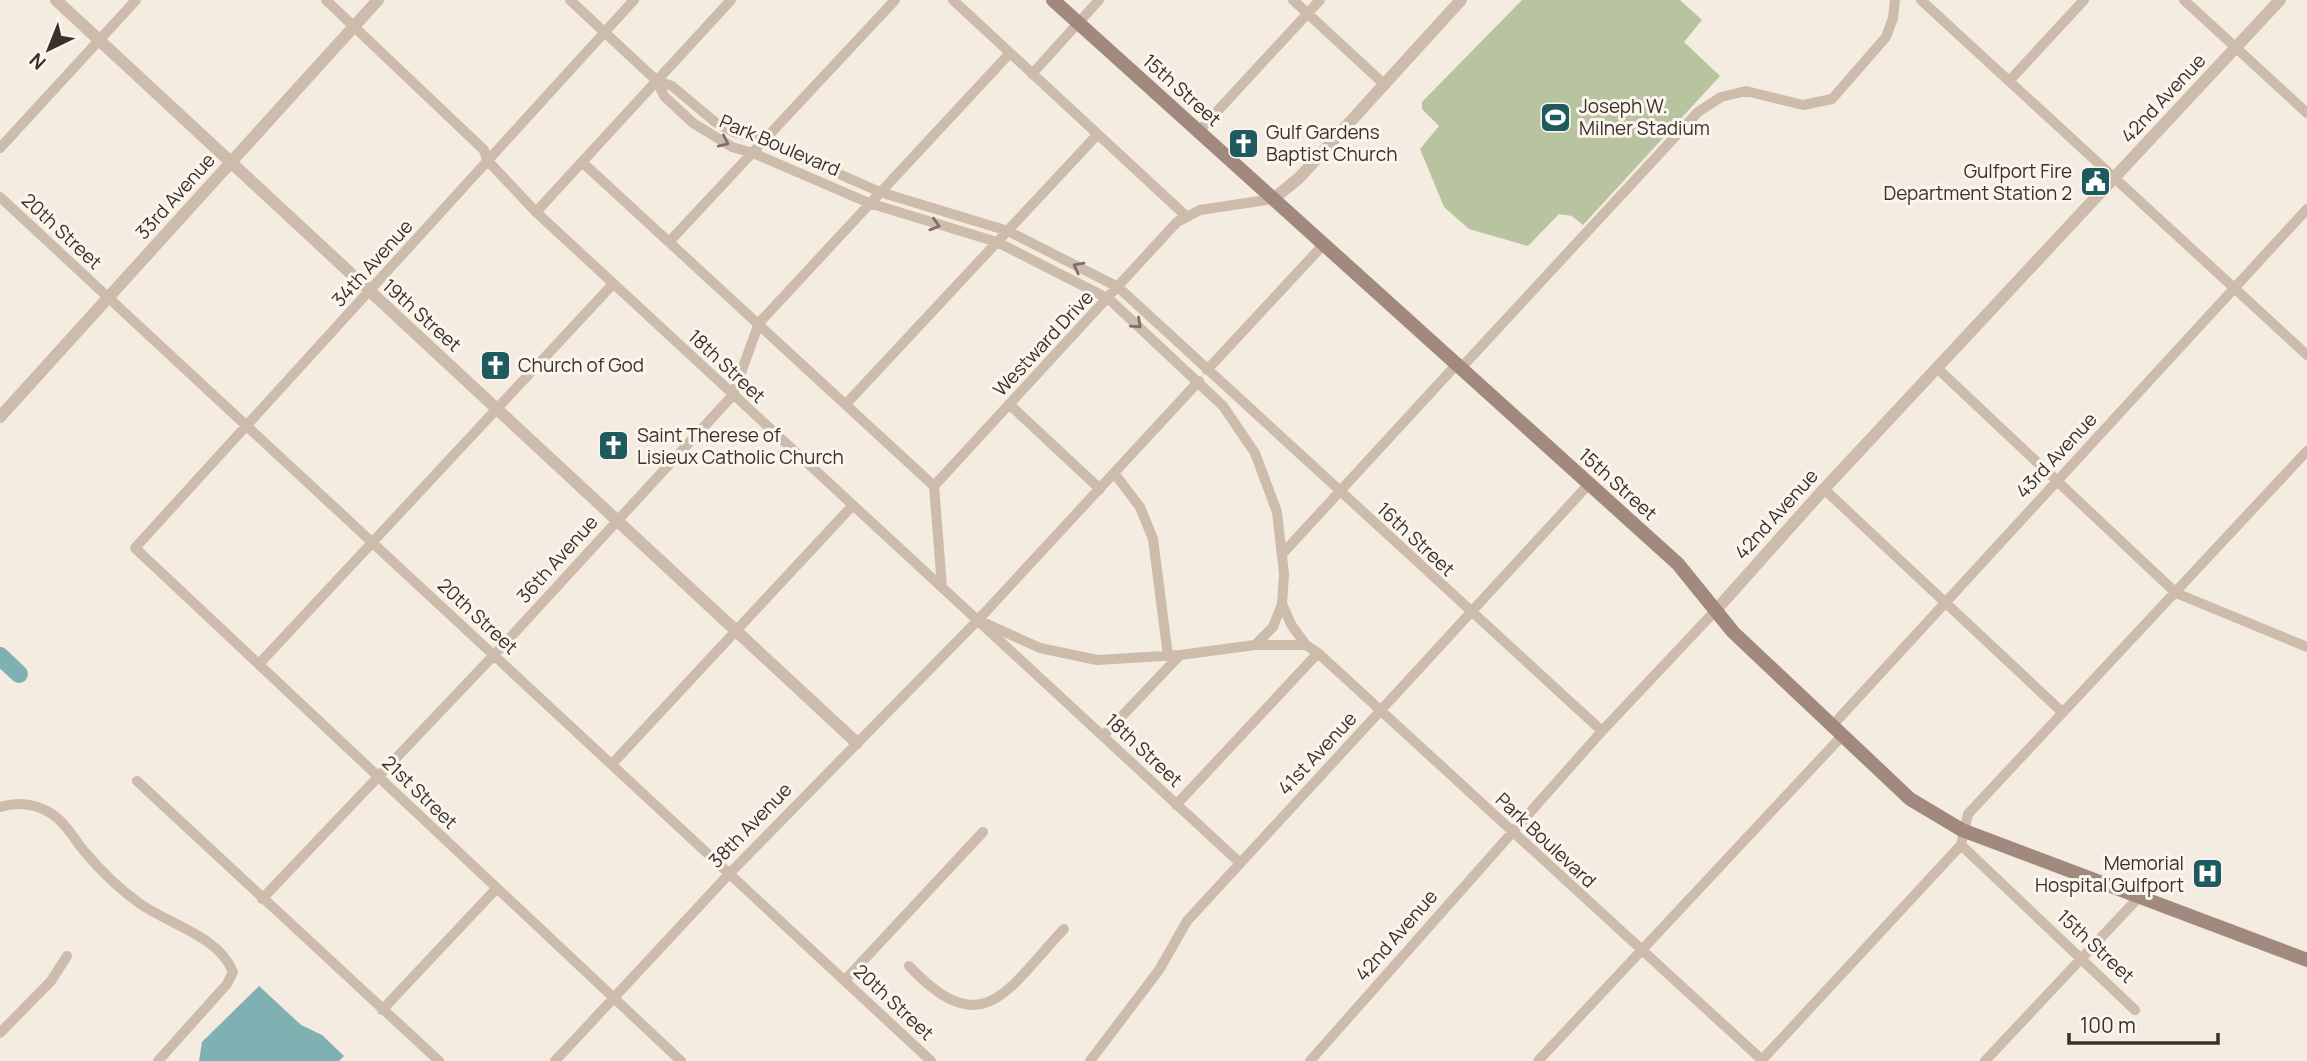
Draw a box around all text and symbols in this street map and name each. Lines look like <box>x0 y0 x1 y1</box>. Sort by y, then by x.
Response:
north arrow <box>14 14 84 84</box>
text: N <box>24 47 51 76</box>
street label: 15th Street <box>1137 48 1227 132</box>
street label: 42nd Avenue <box>2115 48 2211 148</box>
place label: Joseph W. Milner Stadium <box>1579 93 1710 141</box>
sports icon: Joseph W. Milner Stadium <box>1539 100 1573 134</box>
street label: Park Boulevard <box>716 108 844 182</box>
place label: Gulf Gardens Baptist Church <box>1266 119 1398 167</box>
church icon: Gulf Gardens Baptist Church <box>1226 126 1260 160</box>
one-way arrow <box>717 134 729 148</box>
street label: 33rd Avenue <box>129 147 221 245</box>
place label: Gulfport Fire Department Station 2 <box>1884 158 2072 206</box>
public building icon: Gulfport Fire Department Station 2 <box>2078 165 2112 199</box>
street label: 20th Street <box>16 187 108 275</box>
street label: 34th Avenue <box>326 214 418 312</box>
one-way arrow <box>929 216 941 231</box>
one-way arrow <box>1073 261 1086 275</box>
street label: 19th Street <box>377 273 467 357</box>
street label: Westward Drive <box>987 284 1099 402</box>
one-way arrow <box>1129 316 1142 329</box>
street label: 18th Street <box>683 323 771 409</box>
church icon: Church of God <box>478 348 512 382</box>
place label: Church of God <box>518 352 644 378</box>
street label: 43rd Avenue <box>2009 406 2103 504</box>
place label: Saint Therese of Lisieux Catholic Church <box>637 422 844 470</box>
church icon: Saint Therese of Lisieux Catholic Church <box>597 429 631 463</box>
street label: 15th Street <box>1573 442 1663 526</box>
street label: 42nd Avenue <box>1728 463 1824 565</box>
street label: 16th Street <box>1371 496 1461 582</box>
street label: 36th Avenue <box>511 509 603 609</box>
street label: 20th Street <box>432 572 524 660</box>
street label: 41st Avenue <box>1272 706 1362 800</box>
street label: 18th Street <box>1100 707 1188 793</box>
street label: 21st Street <box>377 750 463 834</box>
street label: 38th Avenue <box>703 777 797 873</box>
street label: Park Boulevard <box>1490 787 1602 893</box>
place label: Memorial Hospital Gulfport <box>2035 850 2184 898</box>
hospital icon: Memorial Hospital Gulfport <box>2190 857 2224 891</box>
street label: 42nd Avenue <box>1349 884 1443 986</box>
street label: 15th Street <box>2052 903 2140 989</box>
street label: 20th Street <box>848 958 940 1046</box>
scale bar <box>2069 1002 2218 1046</box>
text: 100 m <box>2080 1011 2136 1039</box>

